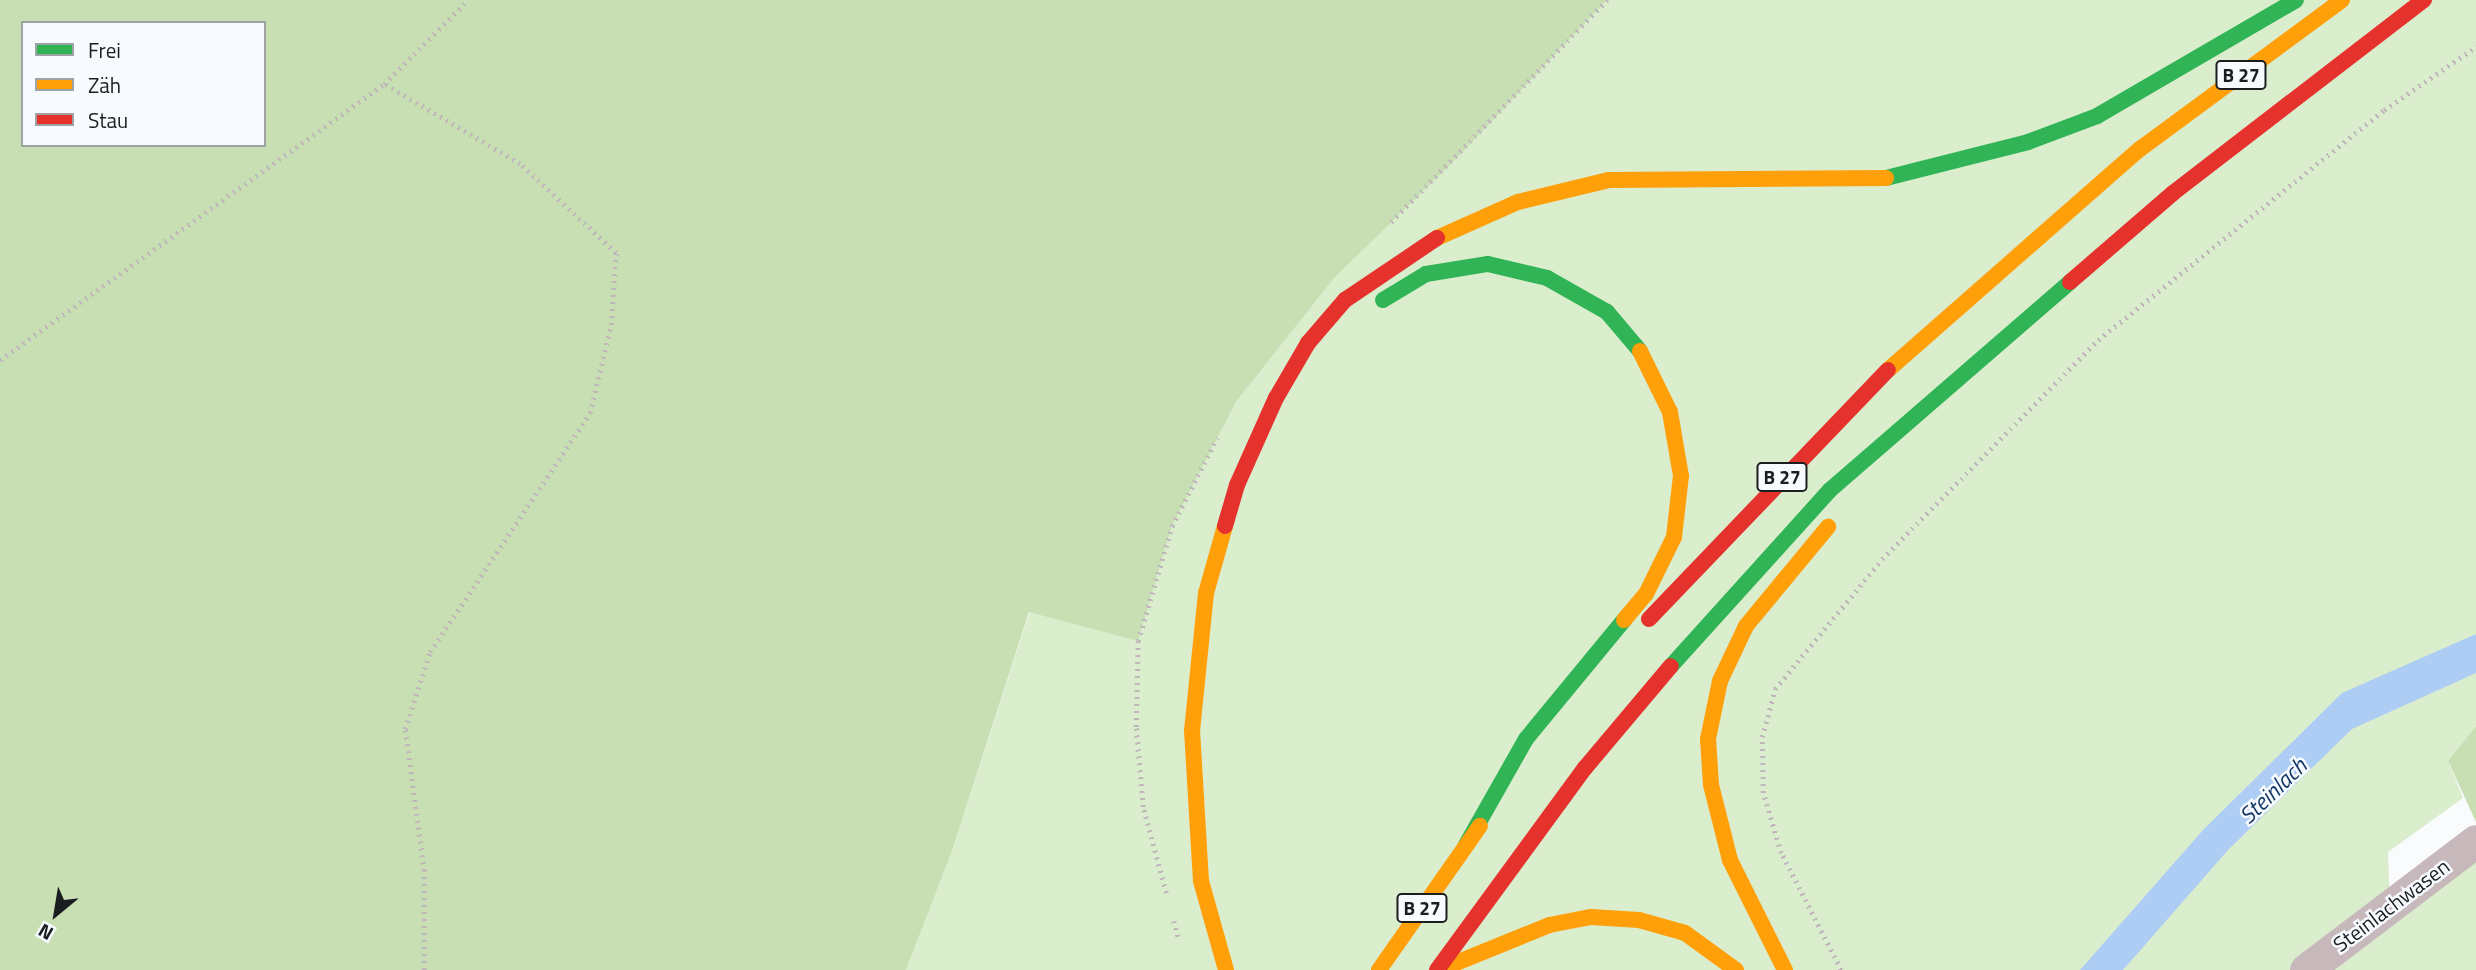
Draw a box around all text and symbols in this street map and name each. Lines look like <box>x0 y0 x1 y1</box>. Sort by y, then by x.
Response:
legend <box>21 21 266 147</box>
text: Frei <box>88 34 121 66</box>
road number: B 27 <box>2215 60 2267 90</box>
text: Zäh <box>88 69 121 101</box>
text: Stau <box>88 104 128 136</box>
road number: B 27 <box>1756 462 1808 492</box>
water label: Steinlach <box>2234 752 2312 830</box>
street label: Steinlachwasen <box>2328 853 2454 957</box>
north arrow <box>21 879 91 949</box>
road number: B 27 <box>1396 893 1448 924</box>
text: N <box>32 917 58 948</box>

